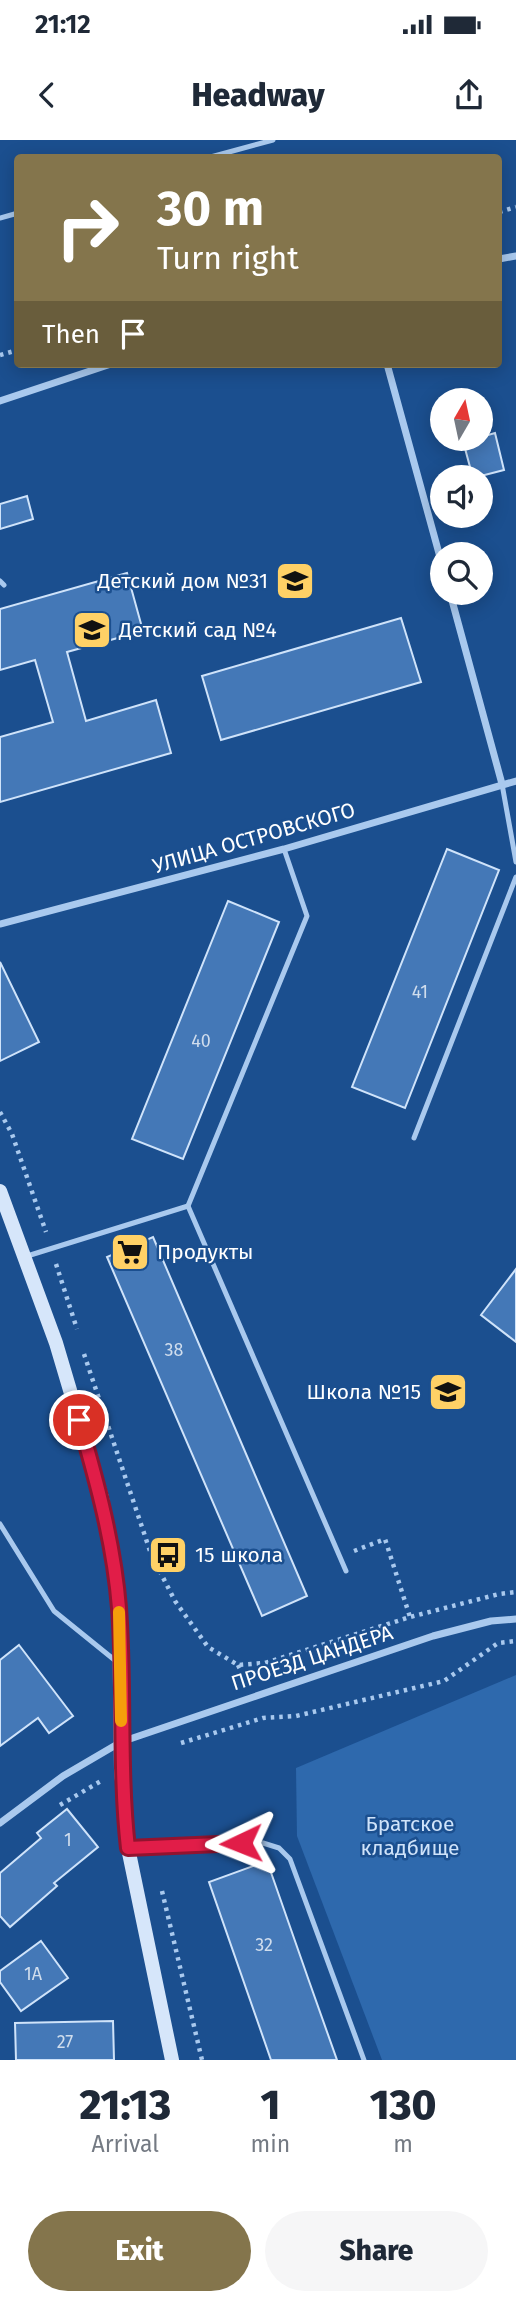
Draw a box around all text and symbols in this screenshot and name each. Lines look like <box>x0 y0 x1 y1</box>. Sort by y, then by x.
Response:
text: 21:12 <box>35 9 91 40</box>
icon: back <box>28 76 66 114</box>
text: Headway <box>191 76 325 114</box>
icon: share <box>450 76 488 114</box>
text: 30 m <box>157 179 264 238</box>
icon: right <box>42 182 133 273</box>
text: Turn right <box>157 239 299 277</box>
icon: arrive <box>114 315 152 353</box>
text: Then <box>42 319 100 350</box>
north arrow <box>430 388 494 452</box>
map controls <box>430 388 493 605</box>
button: sound <box>430 465 493 528</box>
button: search <box>430 542 493 605</box>
school or university icon: Детский дом №31 <box>274 560 316 602</box>
place label: Детский дом №31 <box>96 568 268 594</box>
school or university icon: Детский сад №4 <box>71 609 113 651</box>
place label: Детский сад №4 <box>118 617 277 643</box>
street label: УЛИЦА ОСТРОВСКОГО <box>150 797 358 879</box>
house number: 41 <box>412 981 428 1003</box>
house number: 40 <box>191 1030 211 1052</box>
supermarket icon: Продукты <box>109 1231 151 1273</box>
place label: Продукты <box>157 1239 254 1265</box>
house number: 38 <box>165 1339 184 1361</box>
school or university icon: Школа №15 <box>427 1371 469 1413</box>
place label: Школа №15 <box>307 1379 421 1405</box>
pin <box>49 1390 109 1450</box>
icon: arrive <box>60 1401 98 1439</box>
bus stop icon: 15 школа <box>147 1534 189 1576</box>
place label: 15 школа <box>195 1542 283 1568</box>
street label: ПРОЕЗД ЦАНДЕРА <box>228 1620 396 1696</box>
position arrow <box>204 1806 278 1880</box>
park label: Братское кладбище <box>361 1811 459 1861</box>
house number: 1 <box>64 1829 72 1851</box>
house number: 32 <box>255 1934 273 1956</box>
house number: 1А <box>24 1963 43 1985</box>
house number: 27 <box>57 2031 73 2053</box>
text: 21:13 <box>79 2080 171 2130</box>
text: 1 <box>260 2080 280 2130</box>
text: 130 <box>370 2080 437 2130</box>
text: Arrival <box>92 2130 159 2158</box>
text: min <box>251 2130 290 2158</box>
text: m <box>393 2130 413 2158</box>
button: Exit <box>28 2211 251 2291</box>
button: Share <box>265 2211 488 2291</box>

